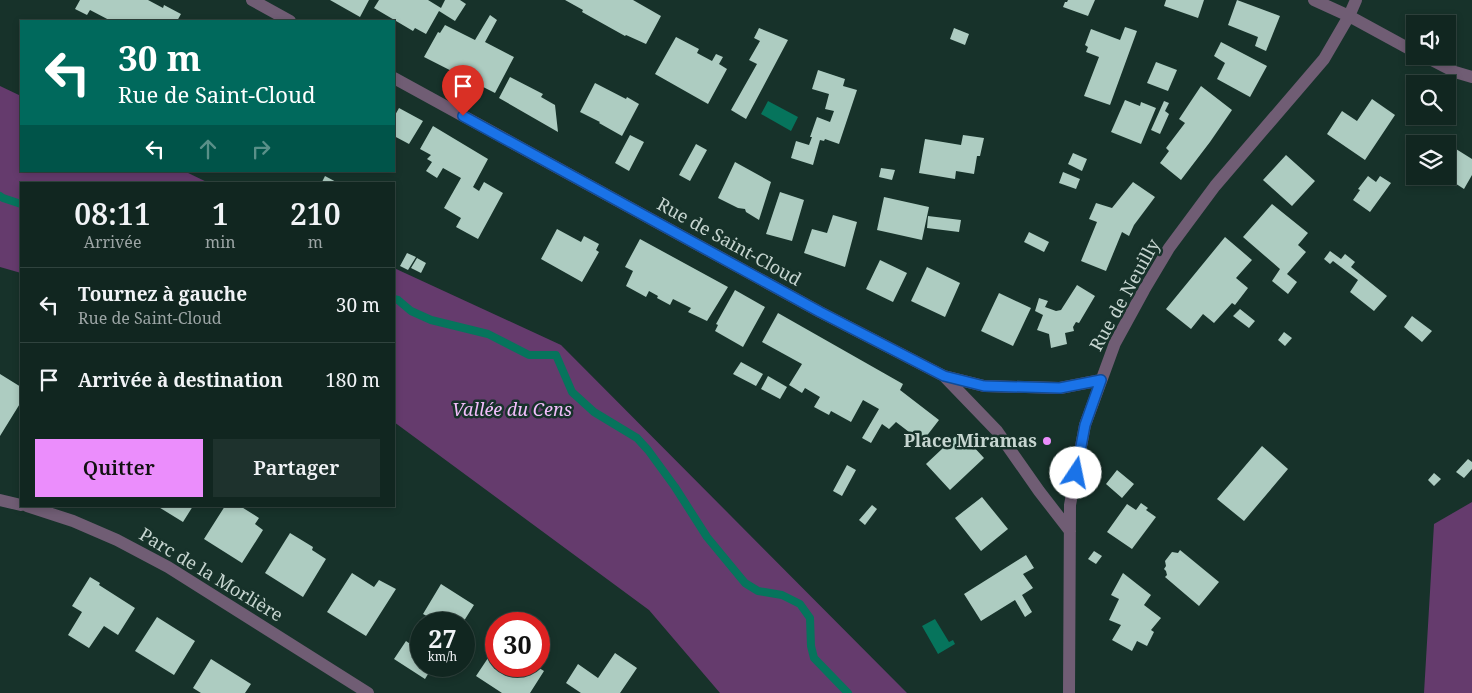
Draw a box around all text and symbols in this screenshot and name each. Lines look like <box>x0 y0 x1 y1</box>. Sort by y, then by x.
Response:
map controls <box>1406 15 1456 185</box>
button: sound <box>1406 15 1456 65</box>
text: 30 m <box>118 34 201 81</box>
icon: left <box>35 40 100 105</box>
pin <box>442 65 484 116</box>
icon: arrive <box>449 72 477 100</box>
button: search <box>1406 75 1456 125</box>
text: Rue de Saint-Cloud <box>118 79 316 109</box>
icon: left <box>141 135 169 163</box>
icon: ahead <box>194 135 222 163</box>
icon: right <box>247 135 275 163</box>
button: layers <box>1406 135 1456 185</box>
street label: Rue de Saint-Cloud <box>653 191 806 291</box>
text: 08:11 <box>74 193 151 234</box>
text: 1 <box>212 193 229 234</box>
text: 210 <box>290 193 341 234</box>
text: Arrivée <box>84 231 141 253</box>
text: min <box>205 231 236 253</box>
text: m <box>308 231 323 253</box>
street label: Rue de Neuilly <box>1083 233 1165 355</box>
text: Tournez à gauche <box>78 281 247 307</box>
icon: left <box>35 291 63 319</box>
text: 30 m <box>336 292 380 318</box>
text: Rue de Saint-Cloud <box>78 307 222 329</box>
icon: arrive <box>35 366 63 394</box>
text: Arrivée à destination <box>78 367 283 393</box>
text: 180 m <box>325 367 380 393</box>
park label: Vallée du Cens <box>452 397 572 421</box>
place label: Place Miramas <box>903 428 1037 452</box>
marker: Place Miramas <box>1041 435 1053 447</box>
button: Quitter <box>35 439 203 497</box>
button: Partager <box>213 439 380 497</box>
position arrow <box>1049 446 1101 498</box>
street label: Parc de la Morlière <box>135 522 288 627</box>
speed limit sign: 30 <box>485 612 550 677</box>
text: 27 <box>428 621 457 655</box>
text: km/h <box>428 648 457 665</box>

